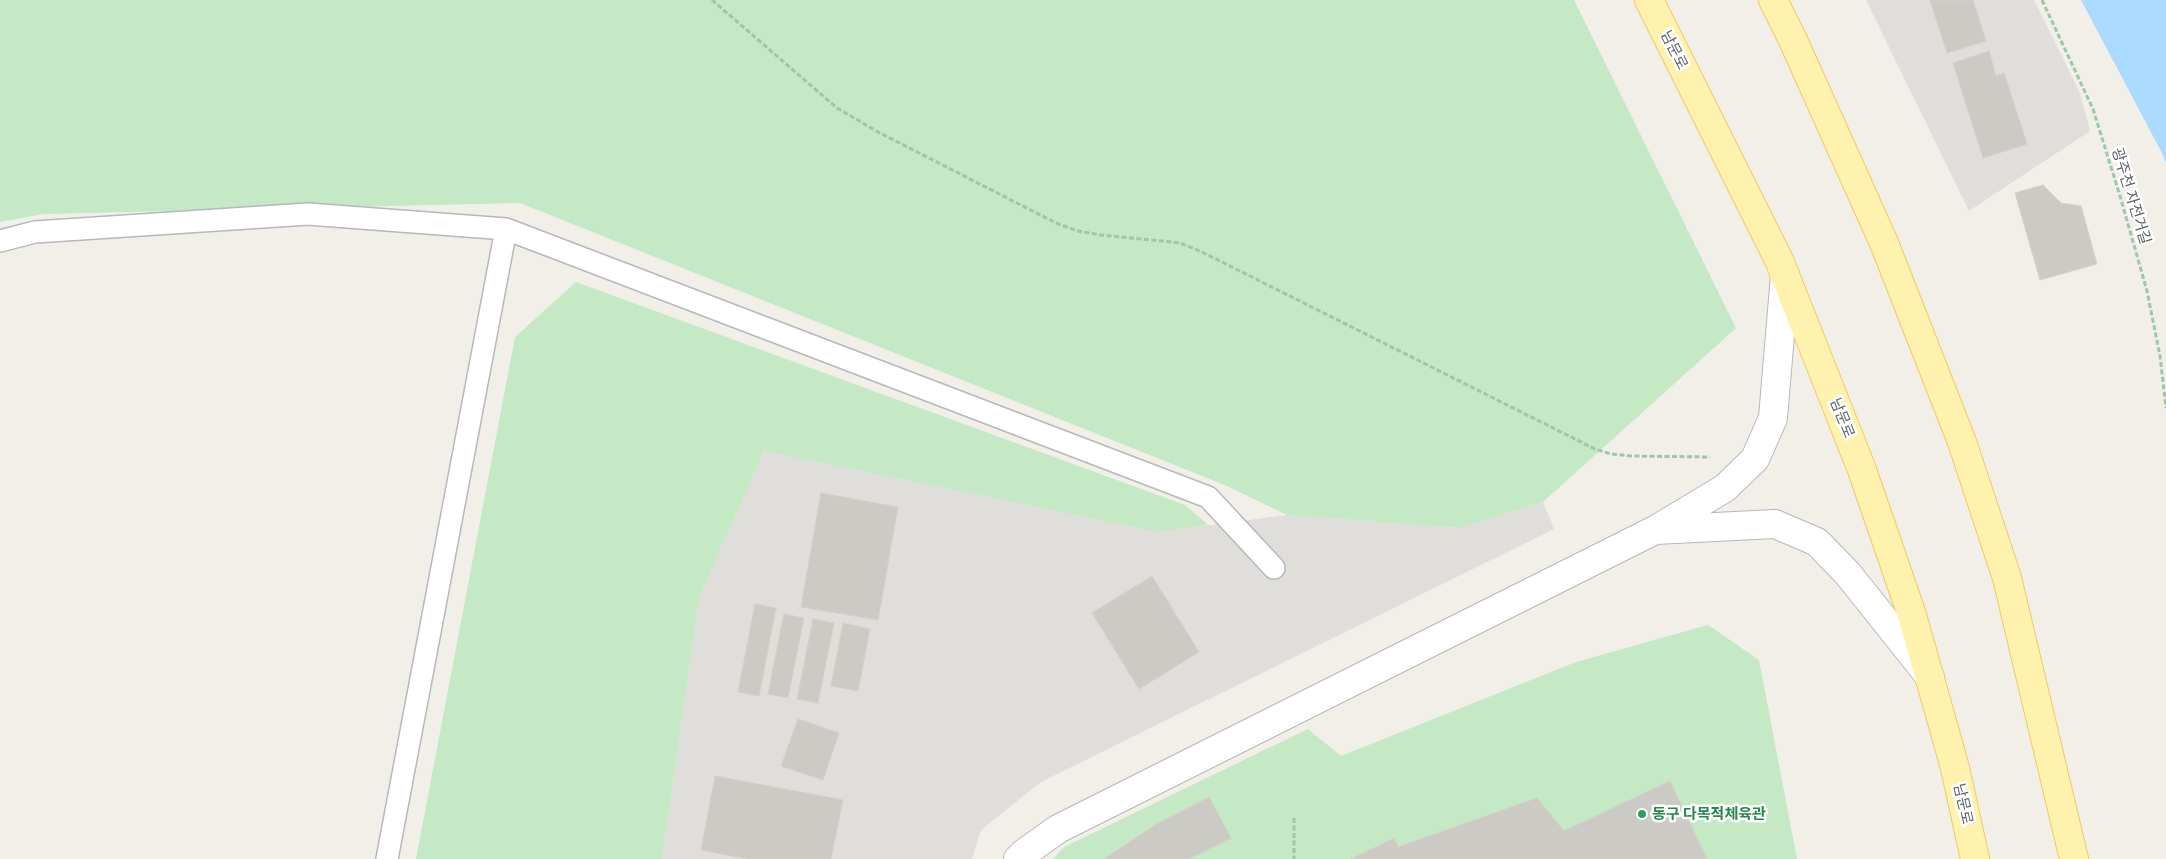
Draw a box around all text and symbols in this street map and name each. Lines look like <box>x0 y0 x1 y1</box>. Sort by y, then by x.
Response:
street label: 남문로 <box>1657 27 1691 73</box>
street label: 광주천 자전거길 <box>2108 145 2154 247</box>
street label: 남문로 <box>1826 395 1858 441</box>
street label: 남문로 <box>1950 782 1976 826</box>
place label: 동구 다목적체육관 <box>1652 805 1766 823</box>
marker: 동구 다목적체육관 <box>1636 808 1648 820</box>

